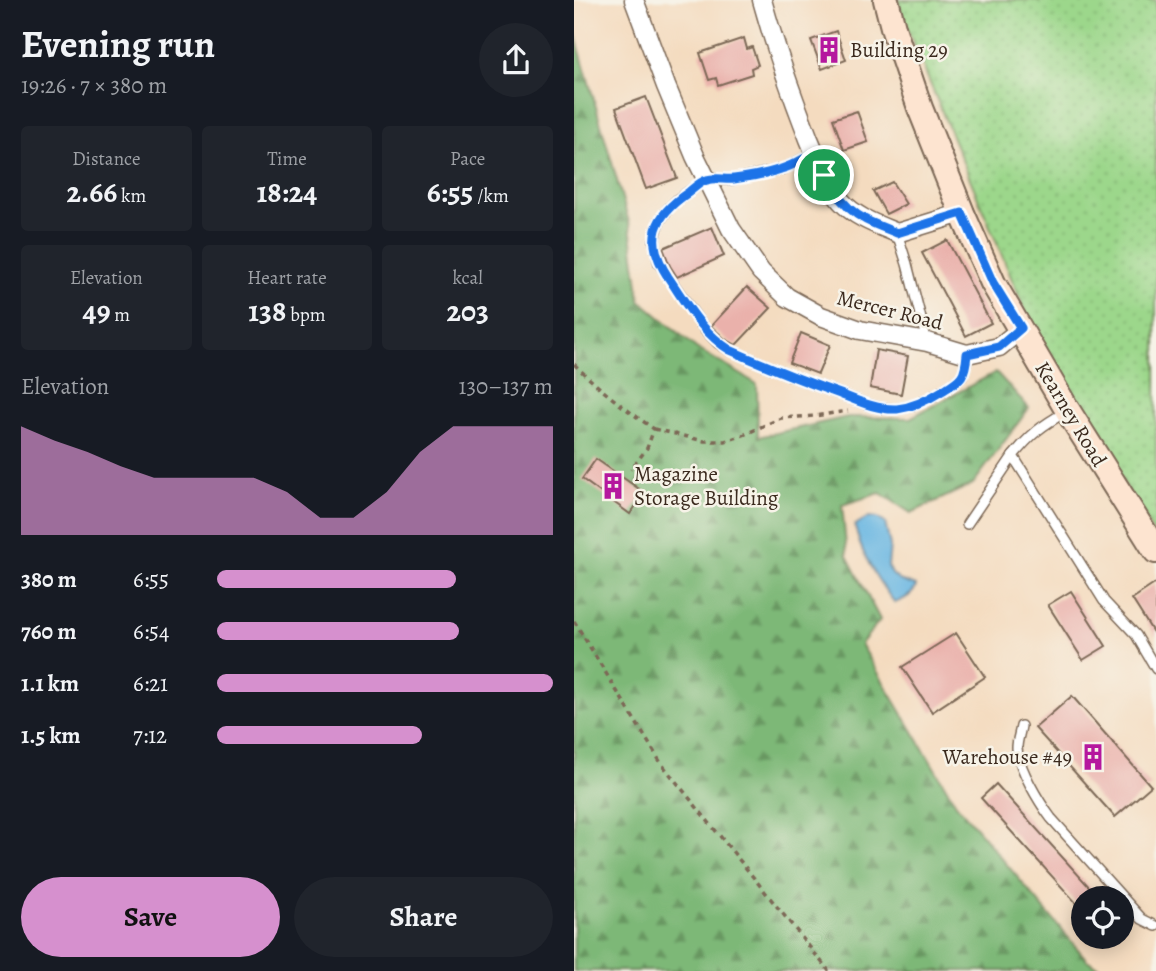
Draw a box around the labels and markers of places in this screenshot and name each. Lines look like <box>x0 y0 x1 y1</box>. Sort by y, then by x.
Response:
building icon: Building 29 <box>814 35 844 65</box>
place label: Building 29 <box>850 36 948 64</box>
pin <box>794 145 854 205</box>
place label: Magazine Storage Building <box>634 460 779 512</box>
building icon: Magazine Storage Building <box>598 471 628 501</box>
building icon: Warehouse #49 <box>1078 742 1108 772</box>
place label: Warehouse #49 <box>942 743 1072 771</box>

